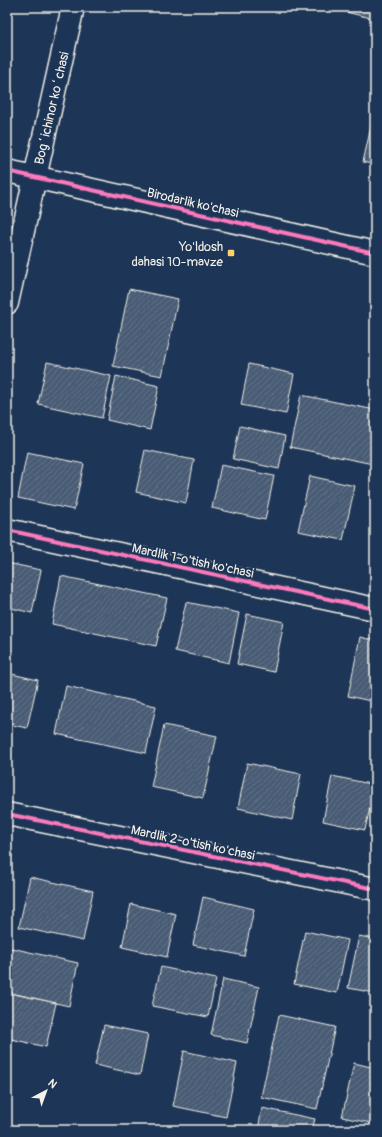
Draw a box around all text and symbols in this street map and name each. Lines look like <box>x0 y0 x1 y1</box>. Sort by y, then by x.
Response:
street label: Bogʻichinor koʻchasi <box>31 50 73 166</box>
street label: Birodarlik ko'chasi <box>145 185 240 221</box>
place label: Yo'ldosh dahasi 10-mavze <box>131 239 224 270</box>
marker: Yo'ldosh dahasi 10-mavze <box>226 248 236 258</box>
street label: Mardlik 1-o'tish ko'chasi <box>130 540 255 582</box>
street label: Mardlik 2-o'tish ko'chasi <box>129 822 256 864</box>
north arrow <box>26 1071 66 1111</box>
text: N <box>45 1076 60 1092</box>

